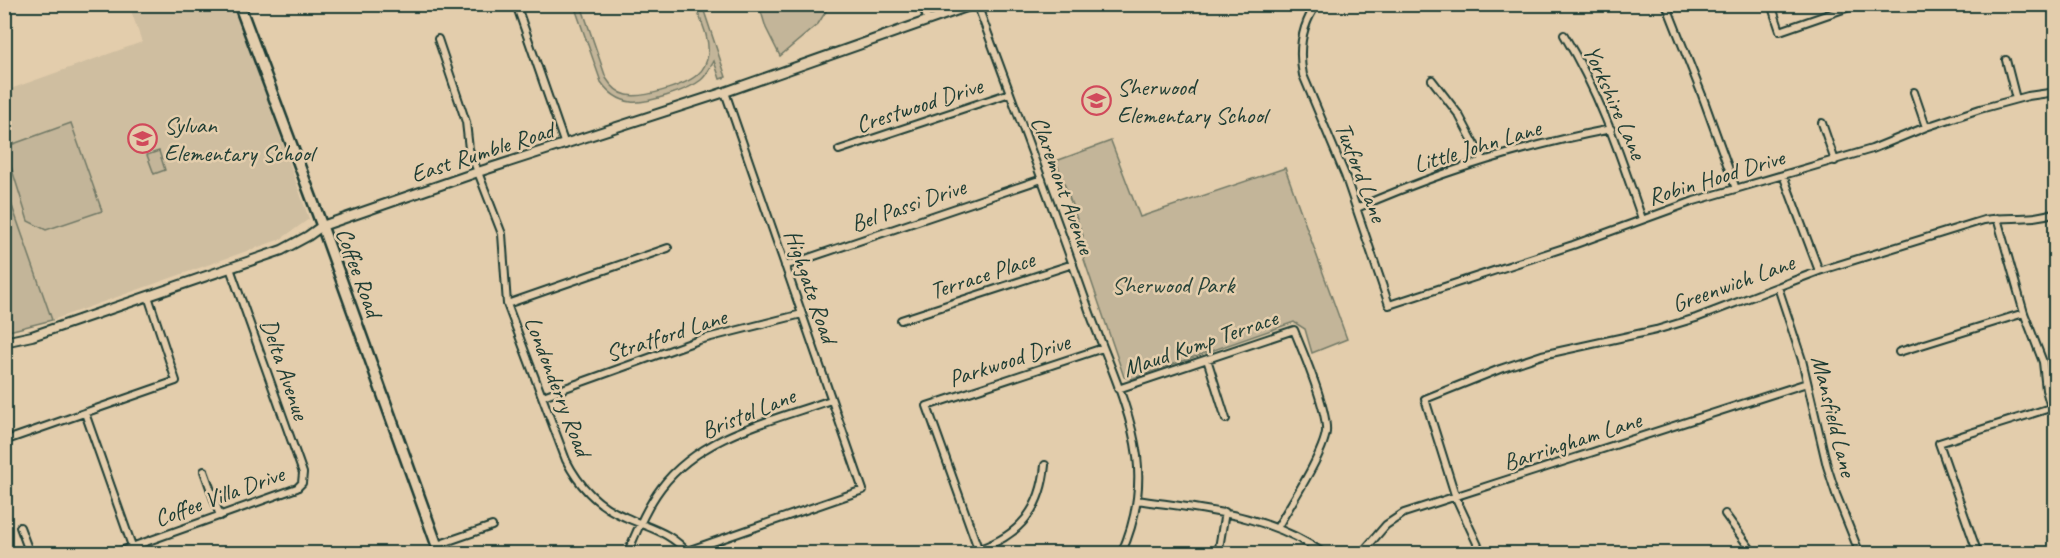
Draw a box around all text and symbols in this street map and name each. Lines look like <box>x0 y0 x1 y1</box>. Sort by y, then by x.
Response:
street label: Yorkshire Lane <box>1577 40 1654 166</box>
street label: Crestwood Drive <box>852 70 988 140</box>
place label: Sherwood Elementary School <box>1117 72 1271 130</box>
school or university icon: Sherwood Elementary School <box>1080 85 1112 117</box>
place label: Sylvan Elementary School <box>164 110 318 168</box>
street label: Claremont Avenue <box>1024 112 1103 260</box>
street label: Little John Lane <box>1410 112 1546 180</box>
street label: East Rumble Road <box>407 114 560 189</box>
street label: Tuxford Lane <box>1328 118 1394 228</box>
school or university icon: Sylvan Elementary School <box>127 123 159 155</box>
street label: Robin Hood Drive <box>1644 141 1790 212</box>
street label: Bel Passi Drive <box>847 171 971 239</box>
street label: Coffee Road <box>329 223 390 324</box>
street label: Highgate Road <box>778 226 845 350</box>
street label: Terrace Place <box>926 243 1040 306</box>
street label: Greenwich Lane <box>1668 246 1800 319</box>
park label: Sherwood Park <box>1112 270 1236 300</box>
street label: Stratford Lane <box>602 301 732 369</box>
street label: Maud Kump Terrace <box>1119 302 1283 384</box>
street label: Londonderry Road <box>518 312 600 463</box>
street label: Delta Avenue <box>254 315 317 425</box>
street label: Parkwood Drive <box>945 326 1075 394</box>
street label: Mansfield Lane <box>1805 352 1864 482</box>
street label: Bristol Lane <box>697 380 801 445</box>
street label: Barringham Lane <box>1499 404 1647 477</box>
street label: Coffee Villa Drive <box>150 458 290 533</box>

